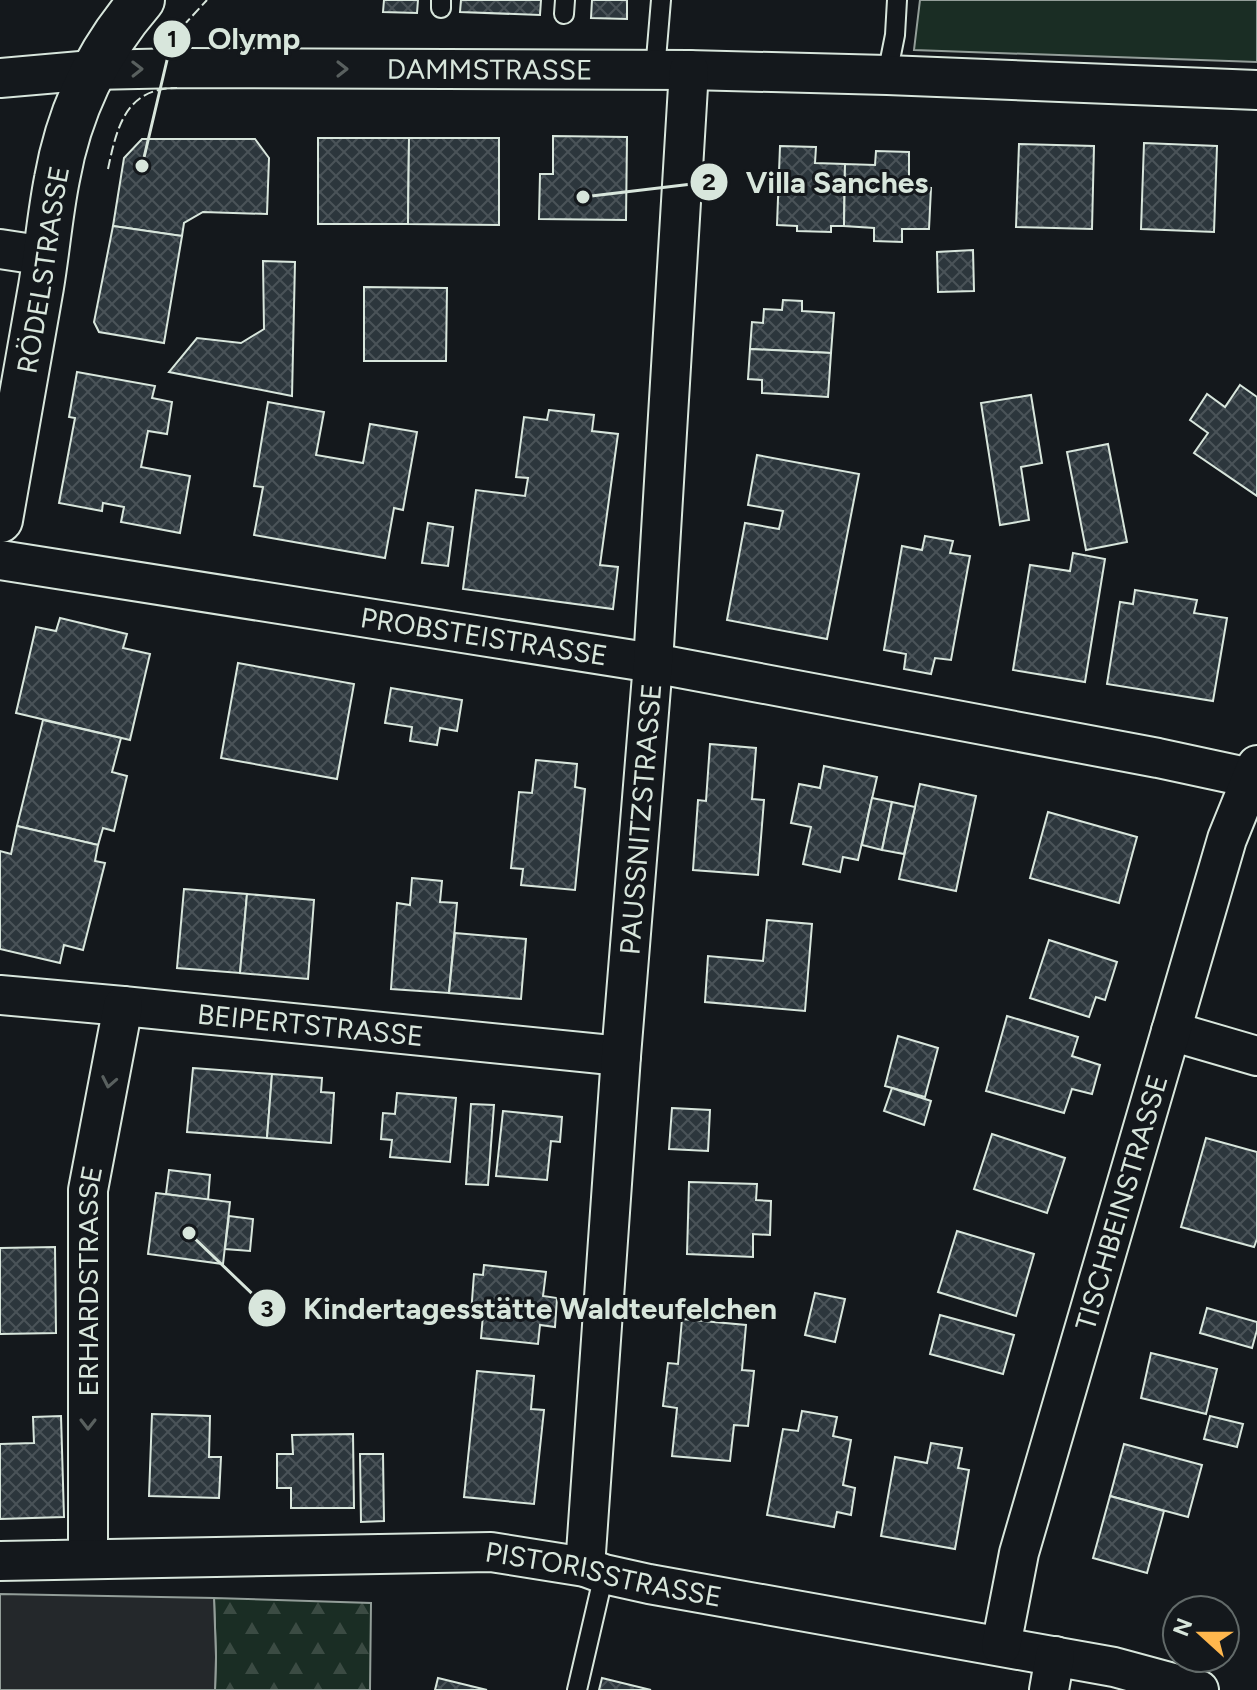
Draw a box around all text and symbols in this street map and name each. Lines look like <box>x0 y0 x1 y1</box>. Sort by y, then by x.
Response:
callout: Olymp <box>152 12 316 66</box>
text: Olymp <box>208 20 300 57</box>
text: 1 <box>167 24 177 53</box>
street label: DAMMSTRASSE <box>387 52 593 87</box>
one-way arrow <box>131 60 144 78</box>
one-way arrow <box>336 60 349 78</box>
callout: Villa Sanches <box>689 155 944 209</box>
street label: RÖDELSTRASSE <box>9 163 76 376</box>
text: Villa Sanches <box>746 164 928 201</box>
text: 2 <box>702 167 716 196</box>
street label: PROBSTEISTRASSE <box>358 600 610 673</box>
street label: PAUSSNITZSTRASSE <box>612 682 668 956</box>
street label: BEIPERTSTRASSE <box>196 997 425 1053</box>
street label: TISCHBEINSTRASSE <box>1068 1070 1174 1334</box>
one-way arrow <box>101 1076 118 1089</box>
street label: ERHARDSTRASSE <box>71 1163 109 1397</box>
callout: Kindertagesstätte Waldteufelchen <box>247 1281 793 1335</box>
text: Kindertagesstätte Waldteufelchen <box>303 1290 777 1327</box>
text: 3 <box>260 1294 274 1323</box>
one-way arrow <box>79 1418 97 1431</box>
street label: PISTORISSTRASSE <box>483 1534 725 1614</box>
north arrow <box>1161 1594 1241 1674</box>
text: N <box>1167 1614 1198 1640</box>

